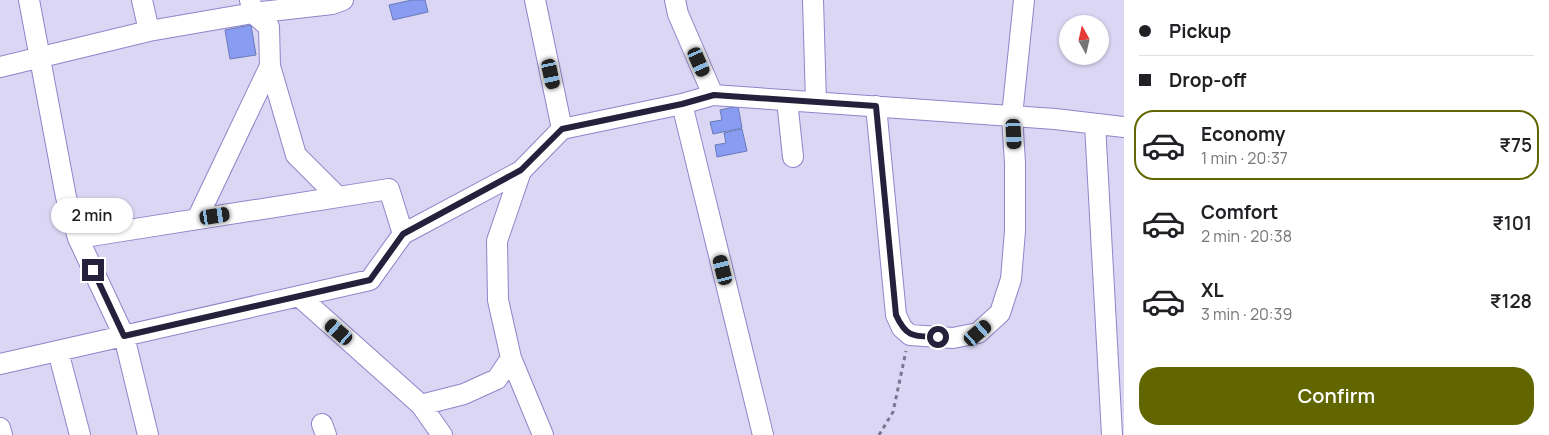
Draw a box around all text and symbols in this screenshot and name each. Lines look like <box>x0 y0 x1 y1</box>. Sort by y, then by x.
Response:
north arrow <box>1059 15 1109 65</box>
map controls <box>1059 15 1109 65</box>
text: Pickup <box>1169 18 1231 44</box>
car <box>686 45 711 79</box>
car <box>540 58 561 90</box>
text: Drop-off <box>1169 67 1246 93</box>
car <box>1005 119 1022 149</box>
text: Economy <box>1201 121 1285 147</box>
icon: car <box>1141 123 1186 168</box>
text: ₹75 <box>1499 132 1532 158</box>
text: 1 min · 20:37 <box>1201 147 1288 169</box>
callout: 2 min <box>52 198 134 232</box>
text: Comfort <box>1201 199 1278 225</box>
icon: car <box>1141 201 1186 246</box>
text: 2 min <box>72 204 112 226</box>
car <box>199 206 230 226</box>
text: ₹101 <box>1492 210 1532 236</box>
text: 2 min · 20:38 <box>1201 225 1292 247</box>
car <box>712 254 733 286</box>
route end <box>82 259 104 281</box>
text: XL <box>1201 277 1224 303</box>
icon: car <box>1141 279 1186 324</box>
text: ₹128 <box>1490 288 1532 314</box>
text: 3 min · 20:39 <box>1201 303 1292 325</box>
car <box>322 316 355 348</box>
car <box>961 317 994 349</box>
route start <box>927 326 949 348</box>
button: Confirm <box>1139 367 1534 425</box>

